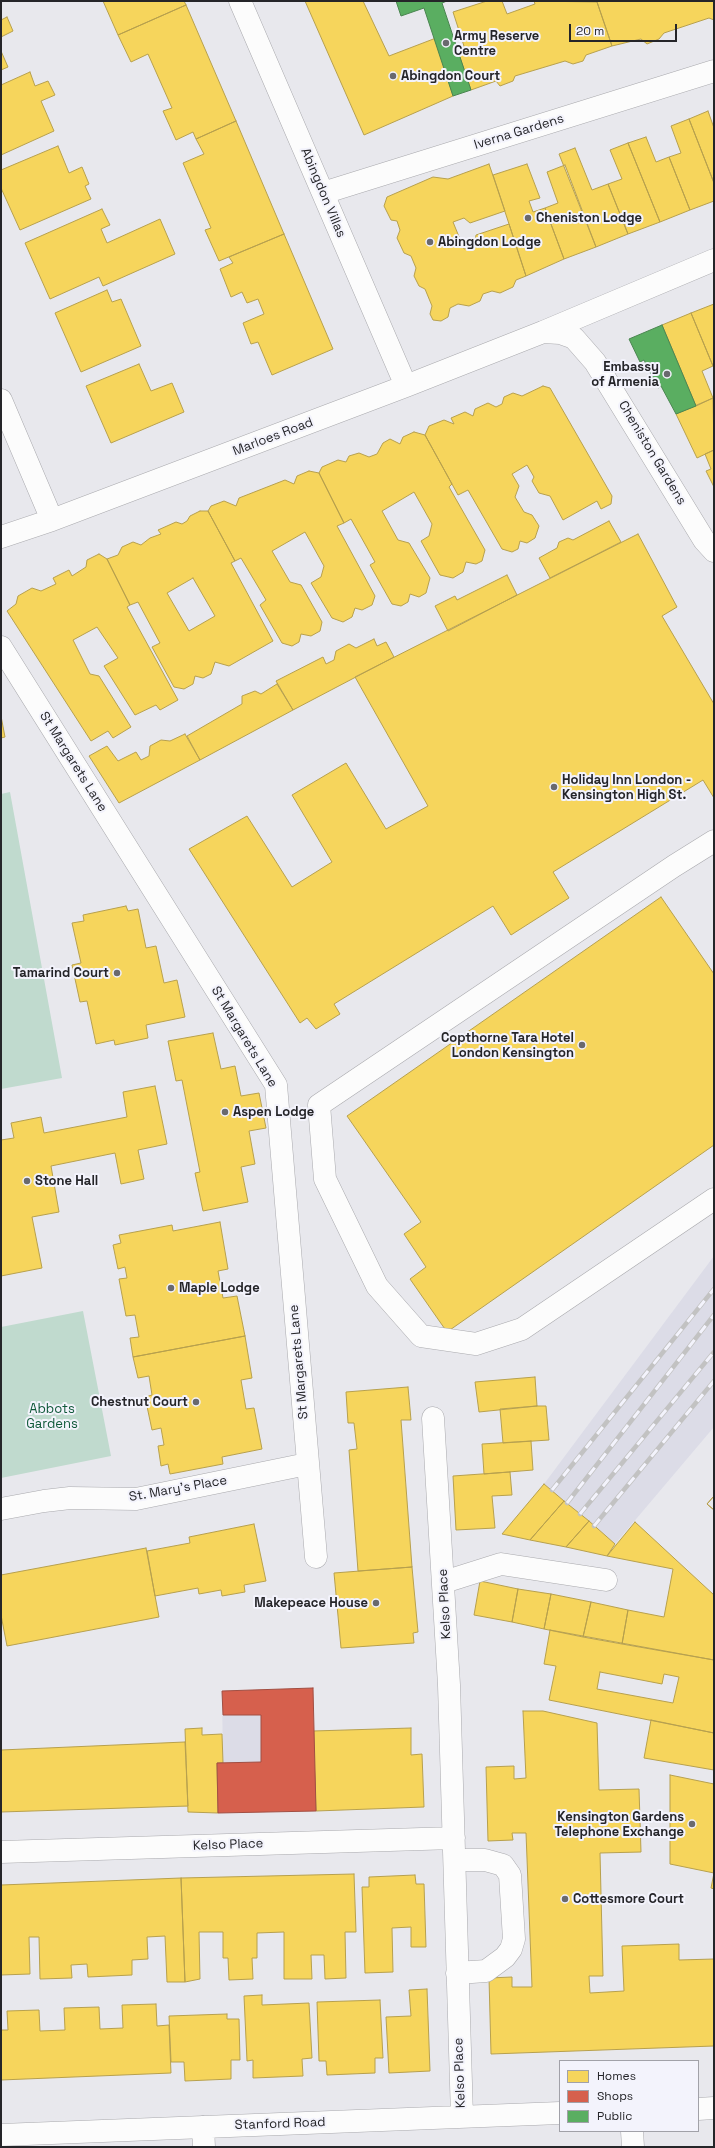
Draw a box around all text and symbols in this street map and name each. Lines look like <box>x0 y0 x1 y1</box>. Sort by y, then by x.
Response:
scale bar <box>571 16 679 42</box>
text: 20 m <box>576 23 604 39</box>
place label: Army Reserve Centre <box>454 28 539 59</box>
marker: Army Reserve Centre <box>441 38 451 48</box>
place label: Abingdon Court <box>401 68 500 84</box>
marker: Abingdon Court <box>388 71 398 81</box>
street label: Iverna Gardens <box>472 111 566 153</box>
street label: Abingdon Villas <box>297 146 349 240</box>
place label: Cheniston Lodge <box>536 210 642 226</box>
marker: Cheniston Lodge <box>523 213 533 223</box>
place label: Abingdon Lodge <box>438 234 541 250</box>
marker: Abingdon Lodge <box>425 237 435 247</box>
place label: Embassy of Armenia <box>591 359 659 390</box>
marker: Embassy of Armenia <box>662 369 672 379</box>
street label: Cheniston Gardens <box>615 398 689 508</box>
street label: Marloes Road <box>231 415 315 459</box>
street label: St Margarets Lane <box>36 709 110 815</box>
place label: Holiday Inn London - Kensington High St. <box>562 772 691 803</box>
marker: Holiday Inn London - Kensington High St. <box>549 782 559 792</box>
place label: Tamarind Court <box>13 965 109 981</box>
marker: Tamarind Court <box>112 968 122 978</box>
street label: St Margarets Lane <box>208 984 280 1090</box>
place label: Copthorne Tara Hotel London Kensington <box>441 1030 574 1061</box>
marker: Copthorne Tara Hotel London Kensington <box>577 1040 587 1050</box>
place label: Aspen Lodge <box>233 1104 314 1120</box>
marker: Aspen Lodge <box>220 1107 230 1117</box>
place label: Stone Hall <box>35 1173 98 1189</box>
marker: Stone Hall <box>22 1176 32 1186</box>
place label: Maple Lodge <box>179 1280 260 1296</box>
marker: Maple Lodge <box>166 1283 176 1293</box>
street label: St Margarets Lane <box>286 1304 312 1420</box>
place label: Chestnut Court <box>91 1394 188 1410</box>
marker: Chestnut Court <box>191 1397 201 1407</box>
park label: Abbots Gardens <box>26 1401 78 1432</box>
street label: St. Mary's Place <box>128 1473 228 1505</box>
street label: Kelso Place <box>435 1568 455 1640</box>
place label: Makepeace House <box>254 1595 368 1611</box>
marker: Makepeace House <box>371 1598 381 1608</box>
place label: Kensington Gardens Telephone Exchange <box>555 1809 684 1840</box>
marker: Kensington Gardens Telephone Exchange <box>687 1819 697 1829</box>
street label: Kelso Place <box>192 1836 264 1854</box>
place label: Cottesmore Court <box>573 1891 684 1907</box>
marker: Cottesmore Court <box>560 1894 570 1904</box>
street label: Kelso Place <box>451 2037 469 2109</box>
legend <box>559 2060 699 2132</box>
text: Homes <box>597 2068 636 2084</box>
text: Shops <box>597 2088 633 2104</box>
text: Public <box>597 2108 632 2124</box>
street label: Stanford Road <box>234 2115 326 2133</box>

